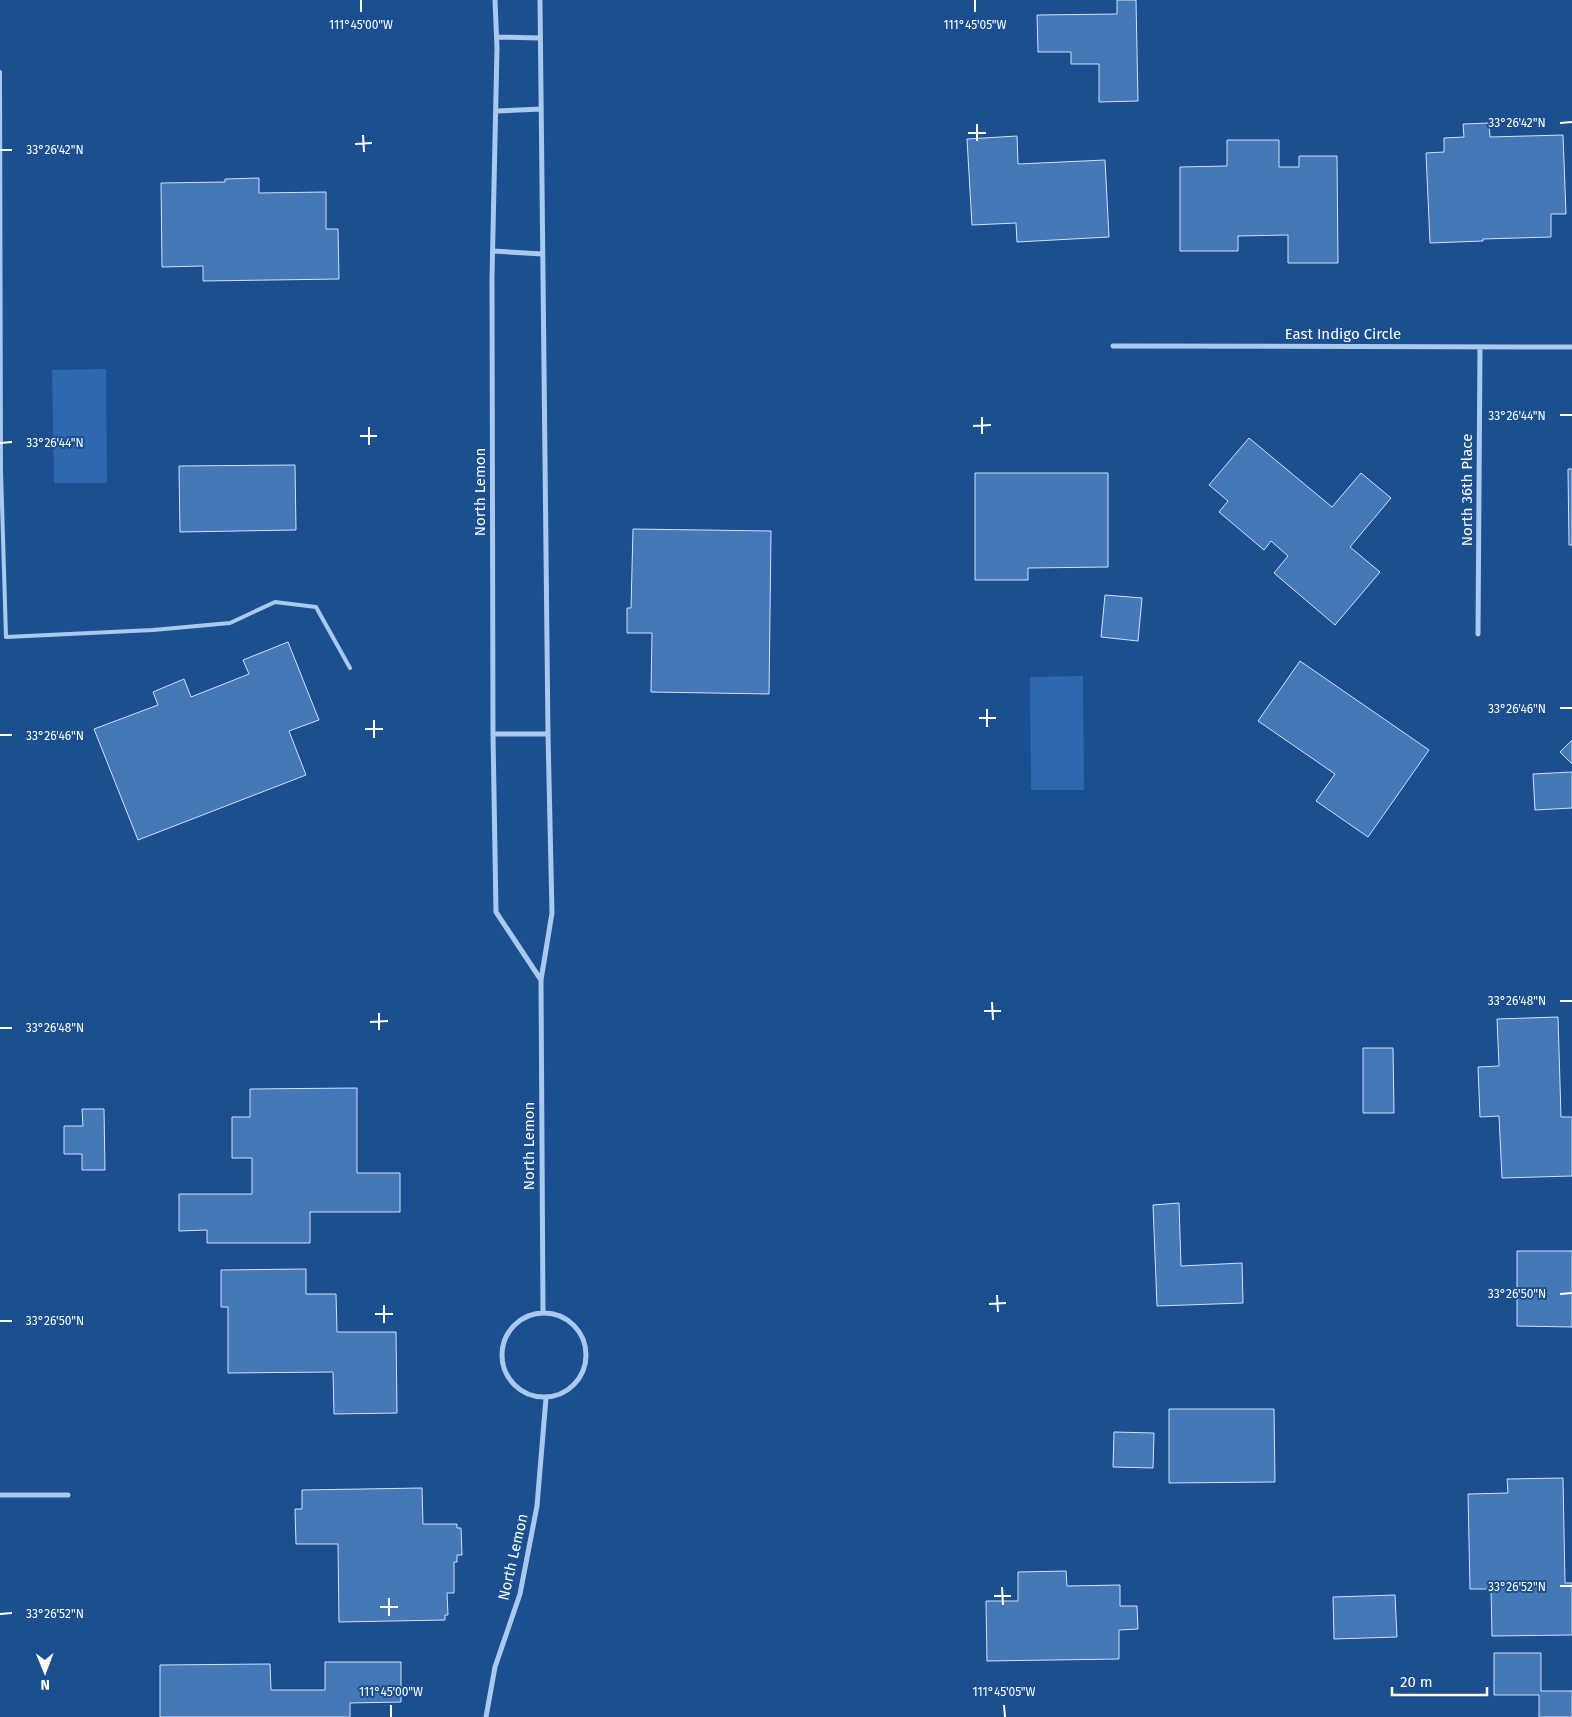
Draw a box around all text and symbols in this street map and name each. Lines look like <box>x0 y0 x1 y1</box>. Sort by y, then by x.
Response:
text: 111°45'00"W <box>329 18 393 32</box>
text: 111°45'05"W <box>943 18 1007 32</box>
text: 33°26'42"N <box>1488 116 1546 130</box>
text: 33°26'42"N <box>26 143 84 157</box>
street label: East Indigo Circle <box>1285 325 1401 343</box>
text: 33°26'44"N <box>1488 409 1546 423</box>
street label: North 36th Place <box>1458 434 1476 546</box>
text: 33°26'44"N <box>26 436 84 450</box>
street label: North Lemon <box>471 448 489 536</box>
text: 33°26'46"N <box>1488 702 1546 716</box>
text: 33°26'46"N <box>26 729 84 743</box>
text: 33°26'48"N <box>1488 994 1546 1008</box>
text: 33°26'48"N <box>26 1021 84 1035</box>
street label: North Lemon <box>520 1102 538 1190</box>
text: 33°26'50"N <box>1488 1287 1546 1301</box>
text: 33°26'50"N <box>26 1314 84 1328</box>
street label: North Lemon <box>494 1512 532 1602</box>
text: 33°26'52"N <box>1488 1580 1546 1594</box>
text: 33°26'52"N <box>26 1607 84 1621</box>
north arrow <box>20 1647 70 1697</box>
scale bar <box>1392 1664 1487 1696</box>
text: 20 m <box>1400 1673 1433 1691</box>
text: N <box>40 1676 50 1693</box>
text: 111°45'00"W <box>359 1685 423 1699</box>
text: 111°45'05"W <box>972 1685 1036 1699</box>

